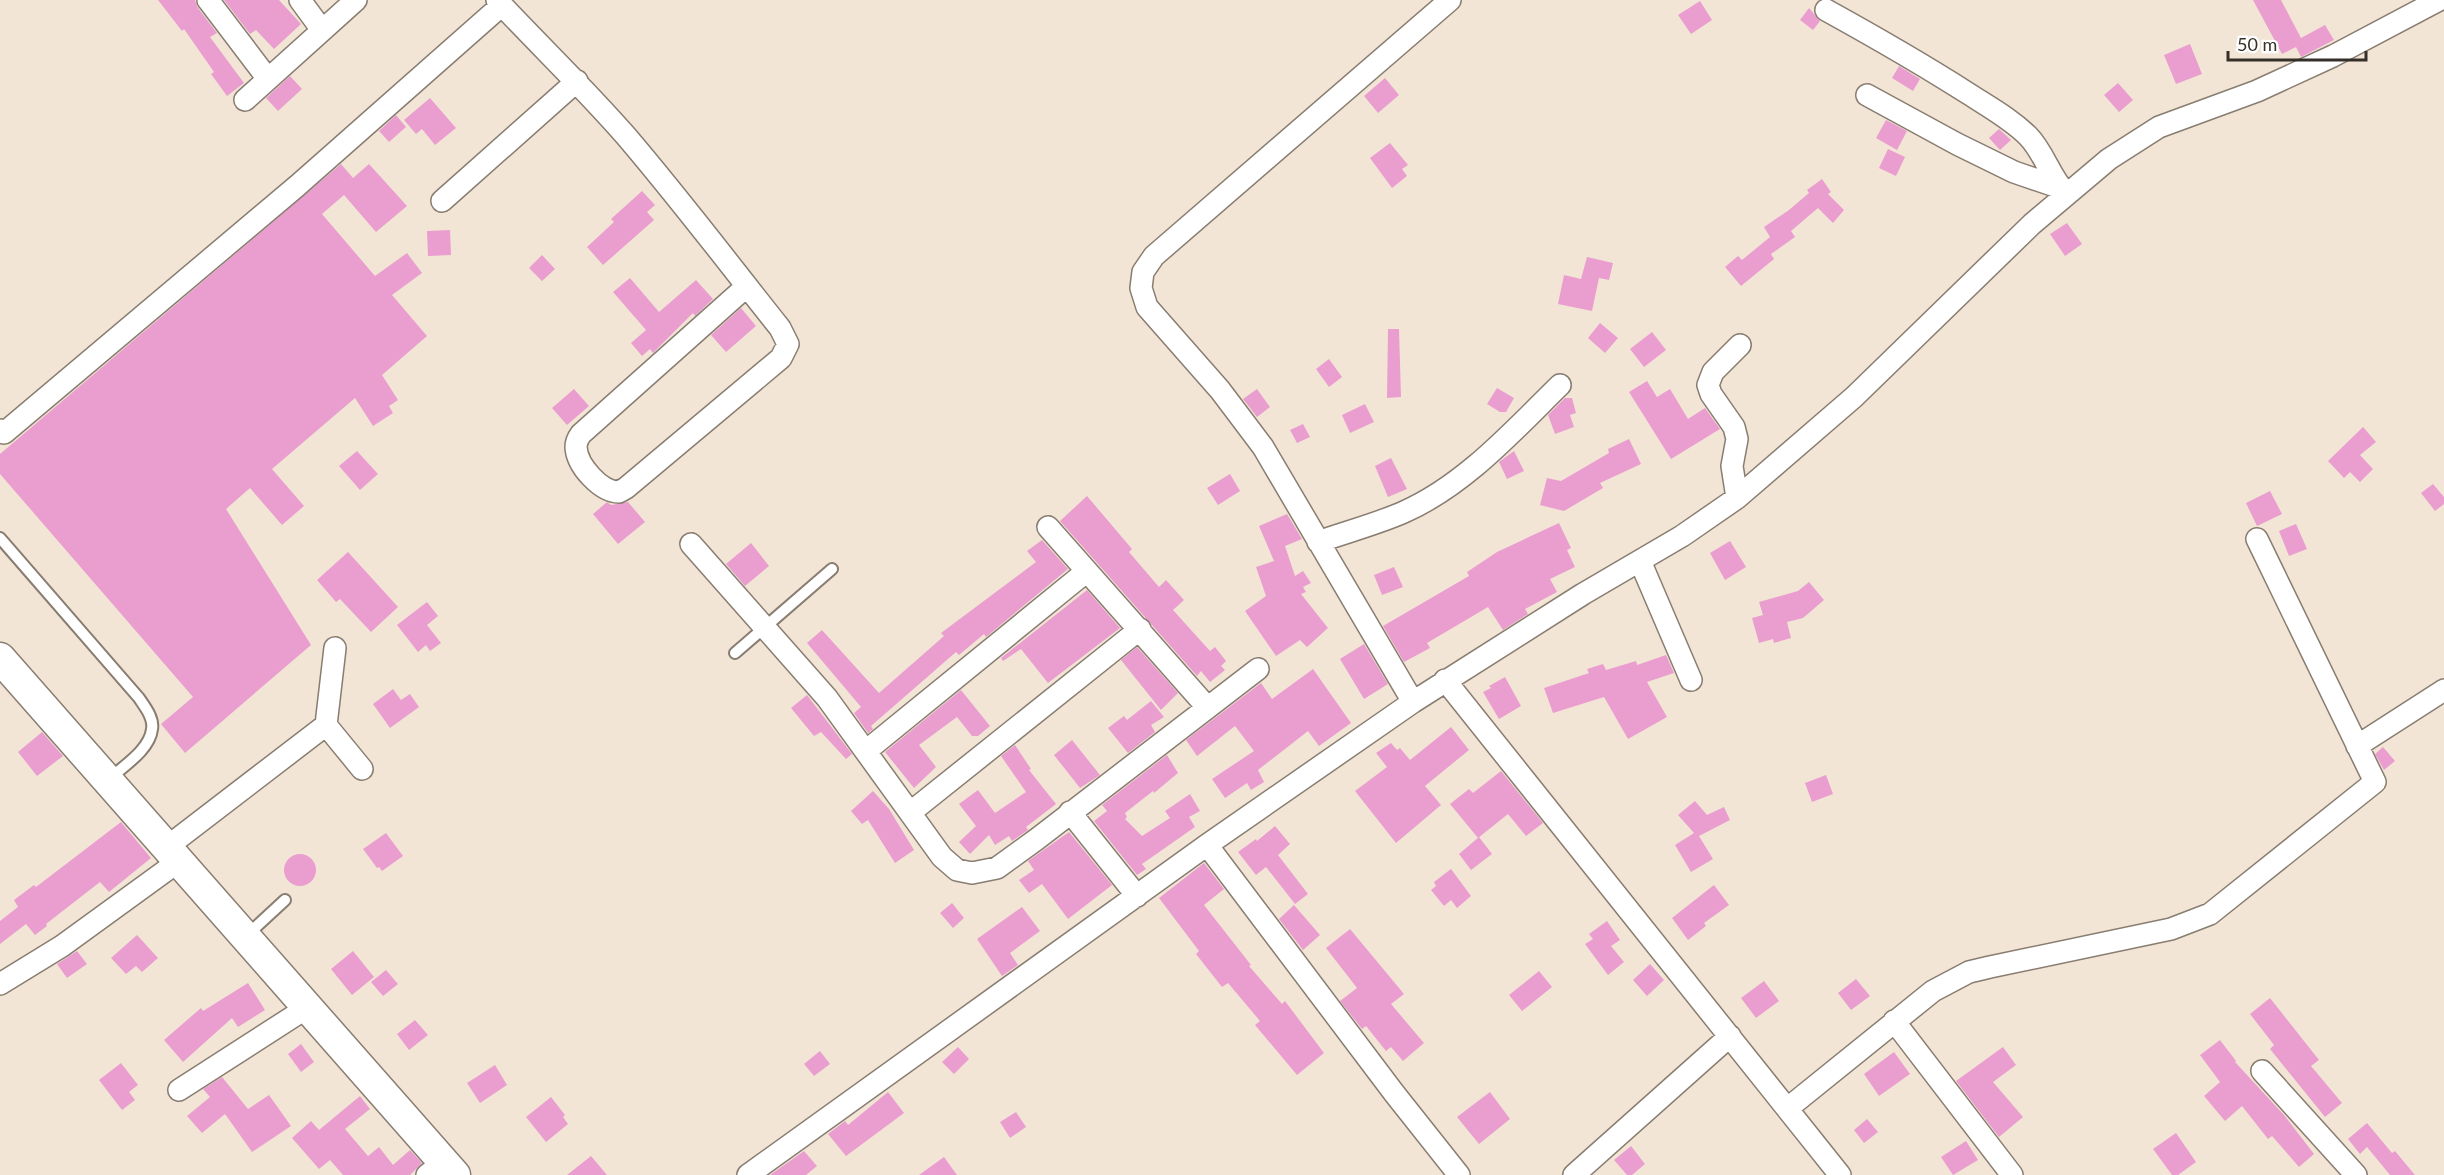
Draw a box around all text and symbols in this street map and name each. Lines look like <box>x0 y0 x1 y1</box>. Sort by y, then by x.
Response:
scale bar <box>2228 24 2366 62</box>
text: 50 m <box>2237 33 2277 55</box>

